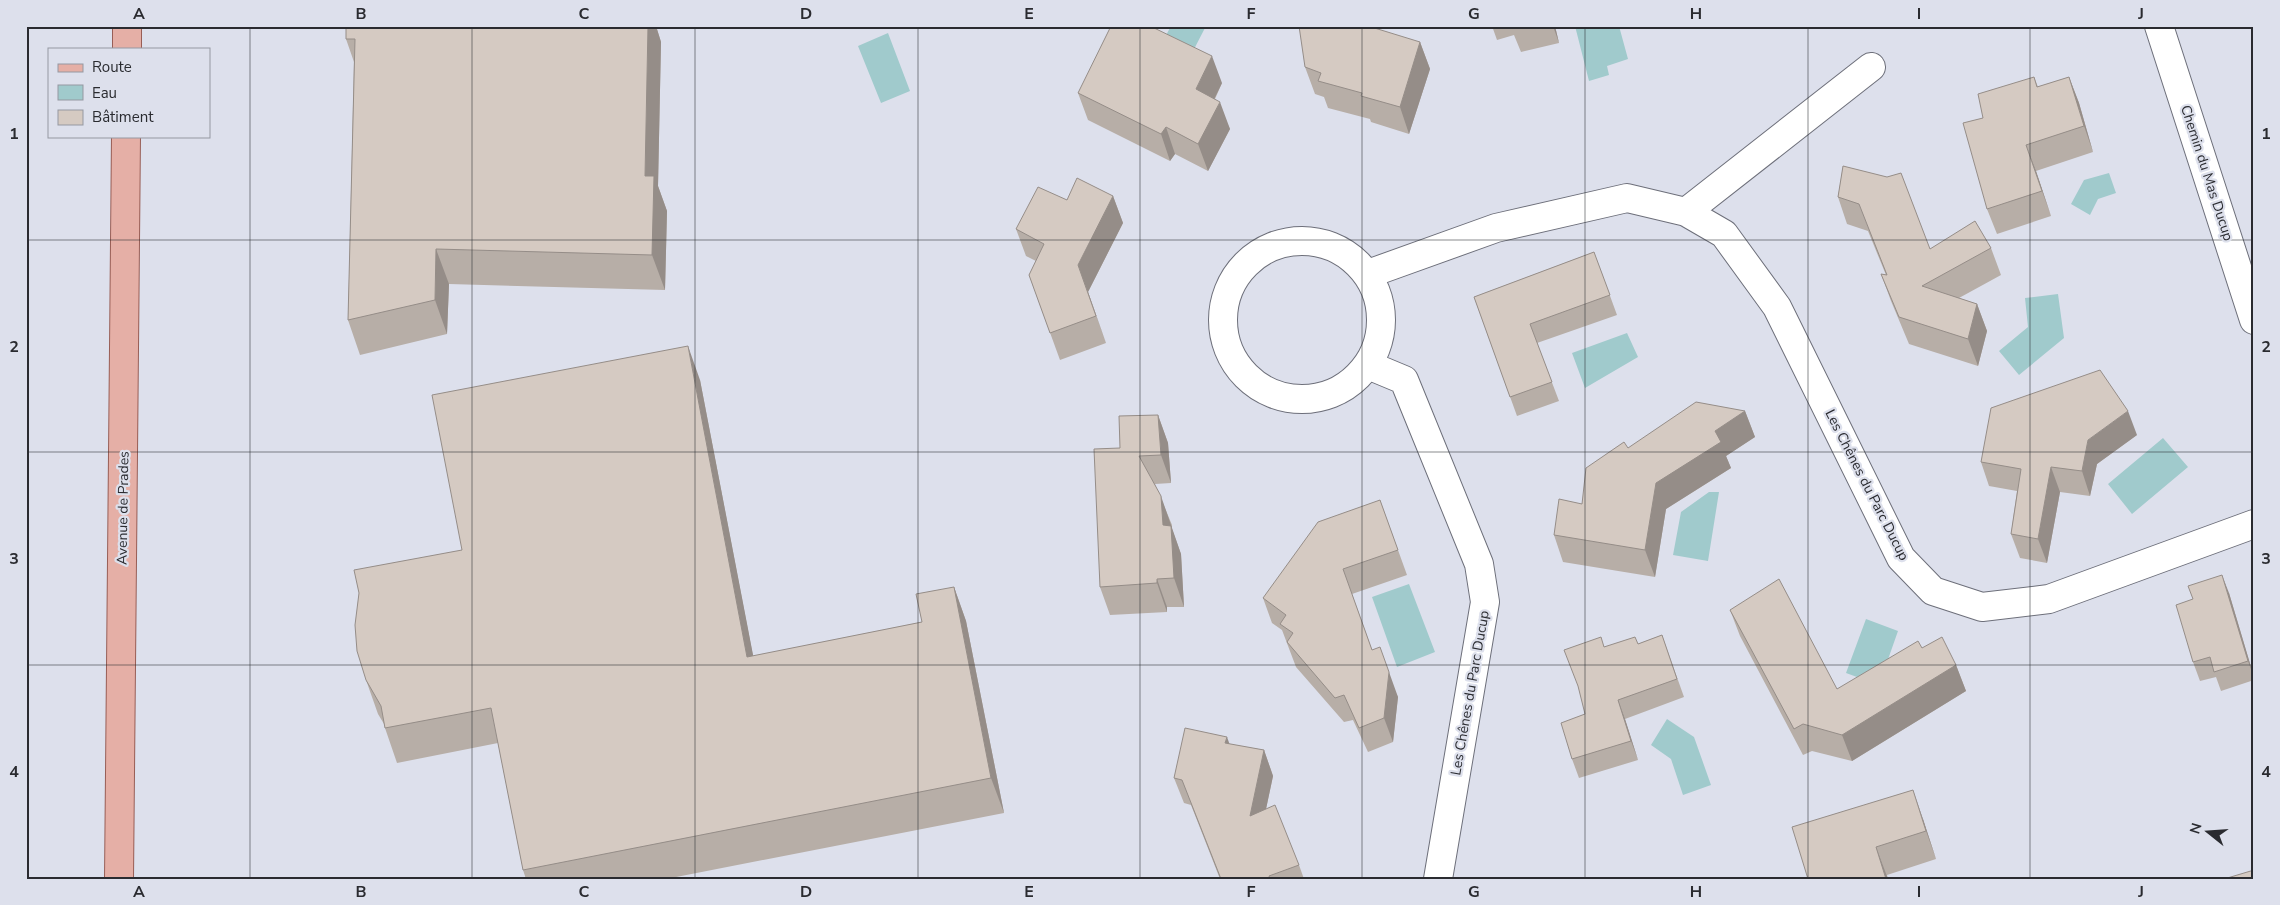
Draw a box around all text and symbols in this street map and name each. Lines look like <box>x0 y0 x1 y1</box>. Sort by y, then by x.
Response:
text: A <box>133 3 145 25</box>
text: B <box>355 3 367 25</box>
text: C <box>579 3 590 25</box>
text: D <box>800 3 812 25</box>
text: E <box>1024 3 1034 25</box>
text: F <box>1247 3 1256 25</box>
text: G <box>1468 3 1480 25</box>
text: H <box>1690 3 1702 25</box>
text: I <box>1917 3 1921 25</box>
text: J <box>2137 3 2144 25</box>
legend <box>48 48 210 138</box>
text: Route <box>92 57 132 77</box>
text: Eau <box>92 83 117 103</box>
street label: Chemin du Mas Ducup <box>2176 103 2238 243</box>
text: Bâtiment <box>92 107 154 127</box>
text: 1 <box>9 123 19 145</box>
text: 1 <box>2261 123 2271 145</box>
text: 2 <box>9 336 19 358</box>
text: 2 <box>2261 336 2271 358</box>
street label: Les Chênes du Parc Ducup <box>1821 406 1913 564</box>
street label: Avenue de Prades <box>113 451 133 565</box>
text: 3 <box>9 548 19 570</box>
text: 3 <box>2261 548 2271 570</box>
street label: Les Chênes du Parc Ducup <box>1446 609 1494 777</box>
text: 4 <box>9 761 19 783</box>
text: 4 <box>2261 761 2271 783</box>
north arrow <box>2182 808 2232 858</box>
text: N <box>2185 821 2207 836</box>
text: A <box>133 881 145 903</box>
text: B <box>355 881 367 903</box>
text: C <box>579 881 590 903</box>
text: D <box>800 881 812 903</box>
text: E <box>1024 881 1034 903</box>
text: F <box>1247 881 1256 903</box>
text: G <box>1468 881 1480 903</box>
text: H <box>1690 881 1702 903</box>
text: I <box>1917 881 1921 903</box>
text: J <box>2137 881 2144 903</box>

